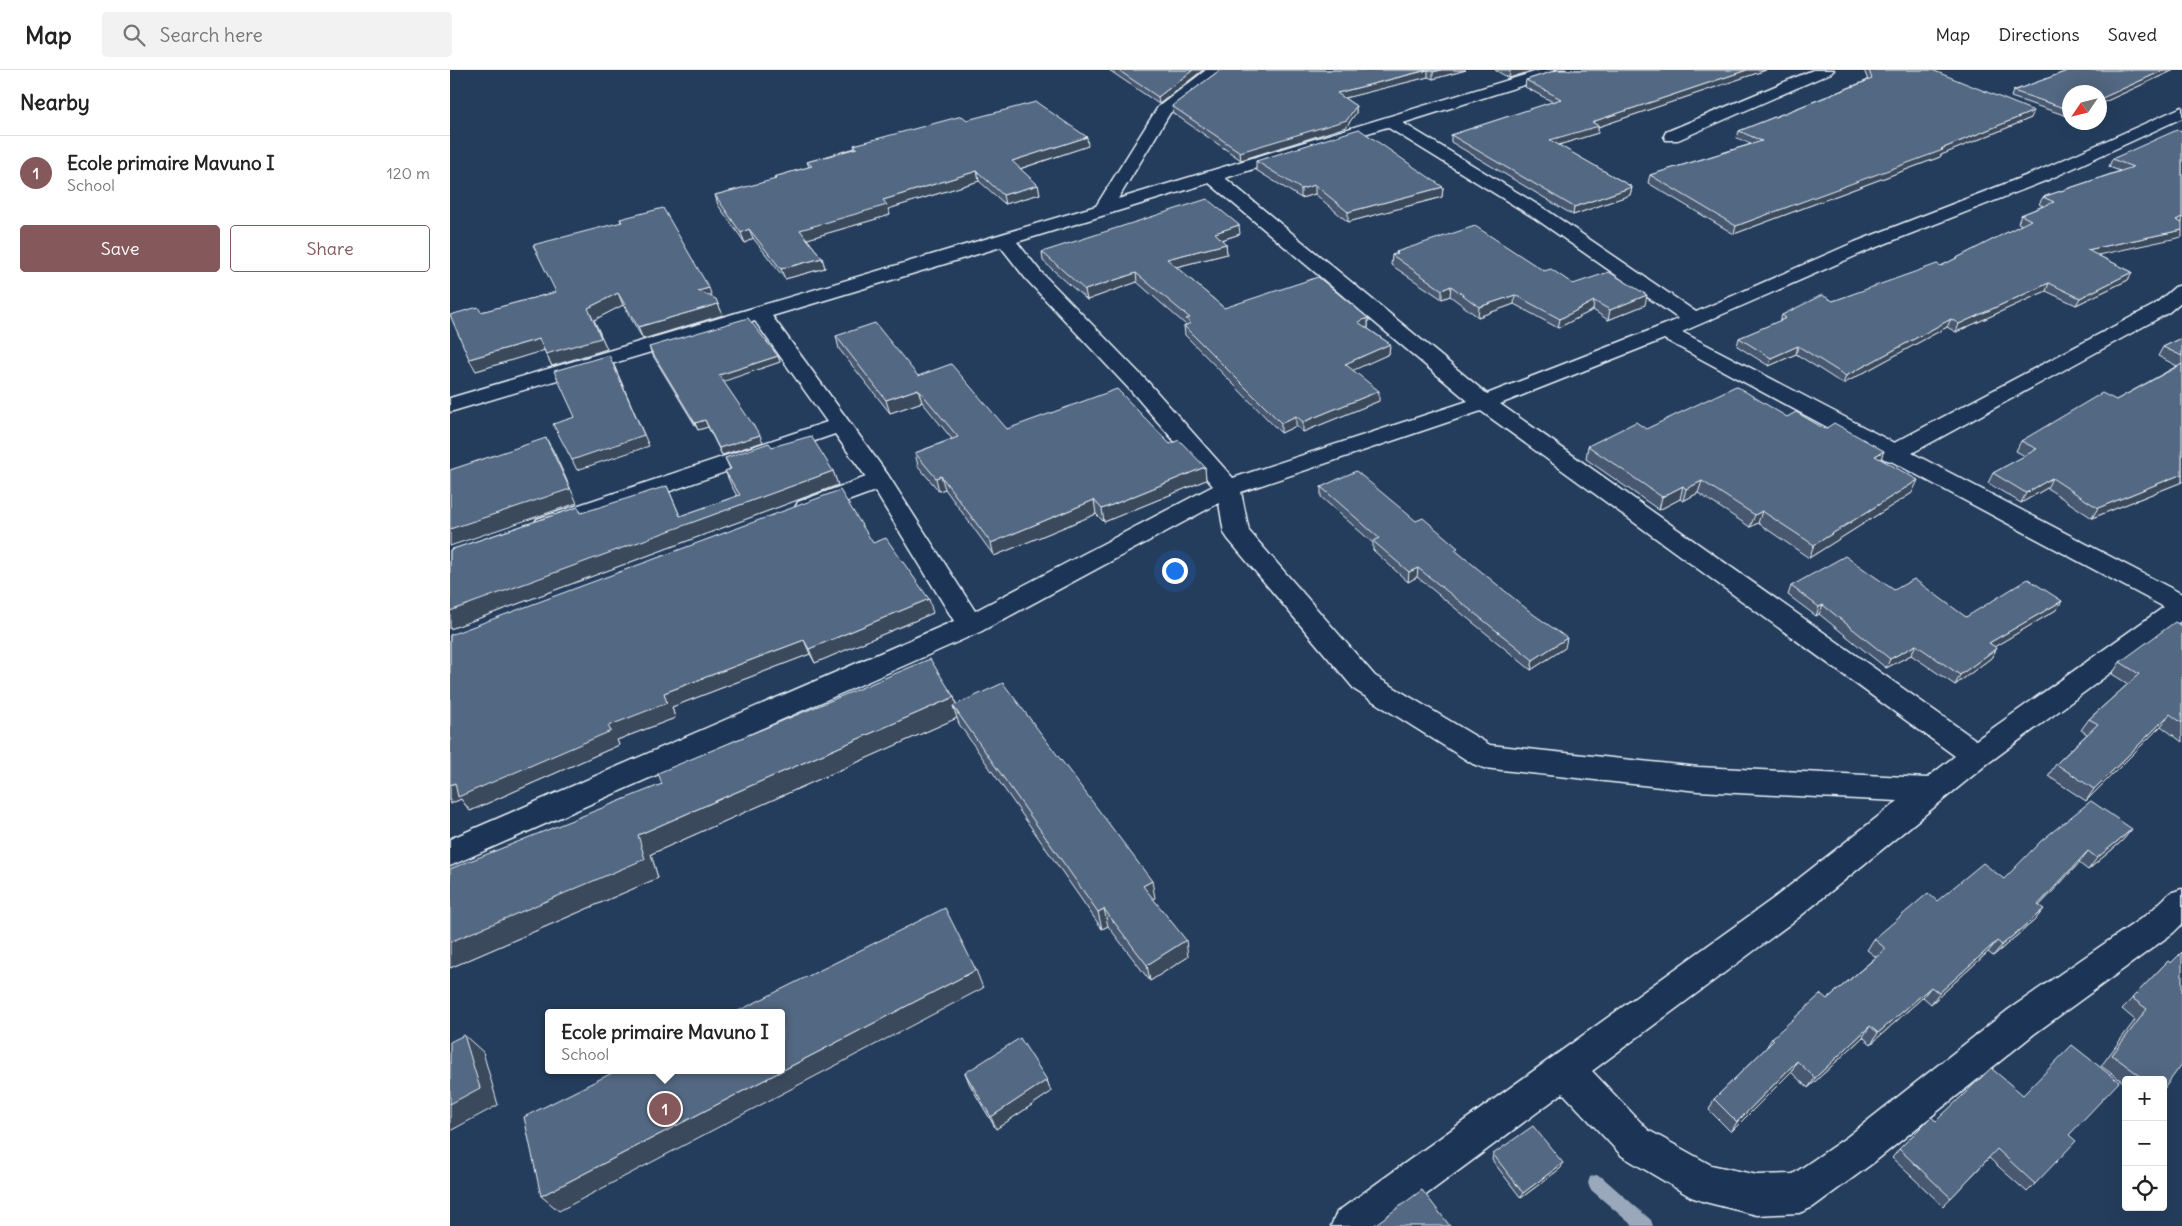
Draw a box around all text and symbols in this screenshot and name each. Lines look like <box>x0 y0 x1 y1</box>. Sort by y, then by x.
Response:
search box <box>102 12 452 57</box>
text: Map <box>25 20 72 50</box>
icon: search <box>120 21 148 49</box>
text: Search here <box>160 23 263 47</box>
text: Map <box>1935 23 1970 46</box>
text: Directions <box>1998 23 2080 46</box>
text: Saved <box>2108 23 2157 46</box>
north arrow <box>2062 85 2107 130</box>
text: Nearby <box>20 89 90 116</box>
text: Ecole primaire Mavuno I <box>67 151 275 175</box>
text: 1 <box>33 163 39 183</box>
text: 120 m <box>387 163 430 183</box>
text: School <box>67 175 115 195</box>
button: Save <box>20 225 220 272</box>
button: Share <box>230 225 430 272</box>
your location <box>1162 558 1188 584</box>
popup <box>545 1009 785 1074</box>
text: Ecole primaire Mavuno I <box>561 1020 769 1044</box>
text: School <box>561 1044 609 1064</box>
map controls <box>2122 1076 2167 1211</box>
button: + <box>2122 1076 2167 1121</box>
pin: 1 <box>649 1090 681 1128</box>
button: − <box>2122 1121 2167 1166</box>
button: locate <box>2122 1166 2167 1211</box>

